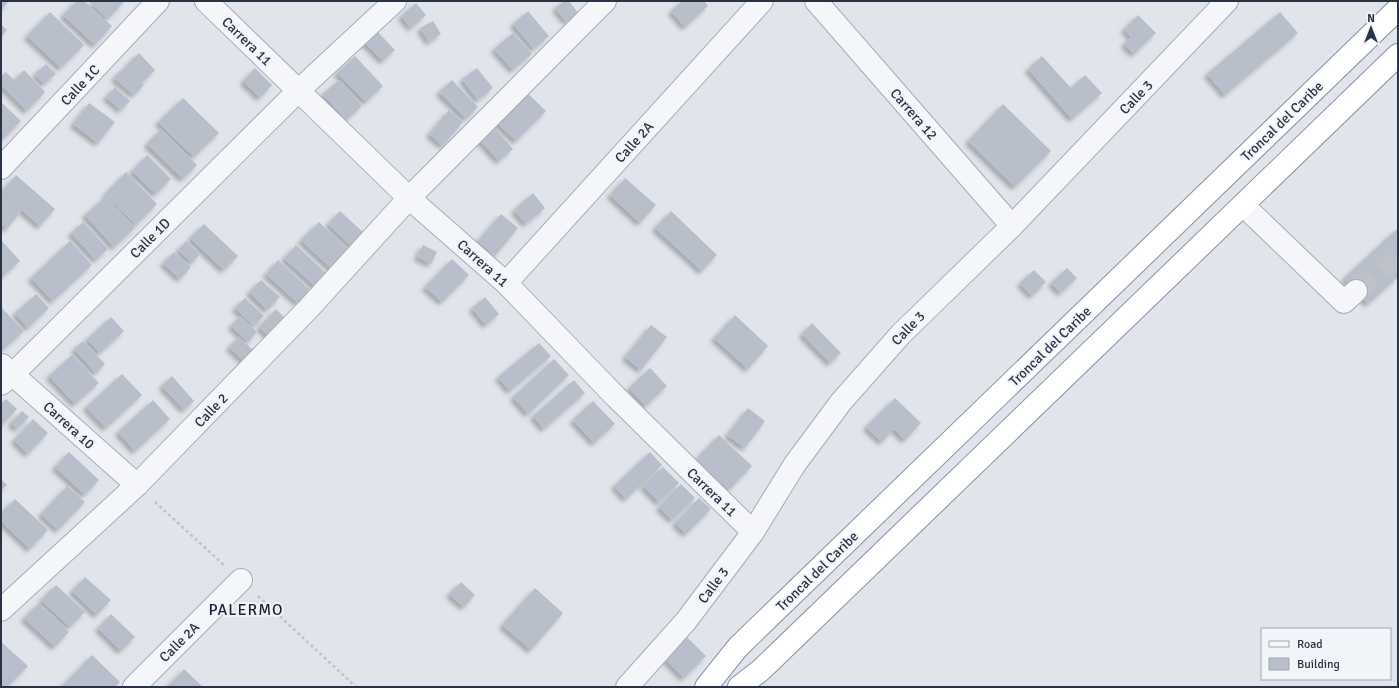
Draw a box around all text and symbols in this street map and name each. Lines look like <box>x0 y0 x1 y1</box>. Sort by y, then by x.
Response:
north arrow <box>1351 8 1391 48</box>
text: N <box>1367 12 1375 25</box>
street label: Carrera 11 <box>218 13 275 69</box>
street label: Calle 1C <box>57 61 103 109</box>
street label: Calle 3 <box>1116 77 1157 118</box>
street label: Troncal del Caribe <box>1238 78 1327 165</box>
street label: Carrera 12 <box>887 85 941 144</box>
street label: Calle 2A <box>611 118 658 166</box>
street label: Calle 1D <box>127 215 174 262</box>
street label: Carrera 11 <box>454 236 512 291</box>
street label: Troncal del Caribe <box>1006 303 1095 390</box>
street label: Calle 3 <box>888 308 929 349</box>
street label: Calle 2 <box>191 390 232 431</box>
street label: Carrera 10 <box>40 398 98 453</box>
street label: Carrera 11 <box>683 464 740 520</box>
street label: Troncal del Caribe <box>773 528 862 615</box>
street label: Calle 3 <box>694 564 733 607</box>
district label: PALERMO <box>208 600 284 620</box>
street label: Calle 2A <box>156 618 203 666</box>
legend <box>1261 628 1391 680</box>
text: Road <box>1297 637 1323 652</box>
text: Building <box>1297 657 1340 672</box>

